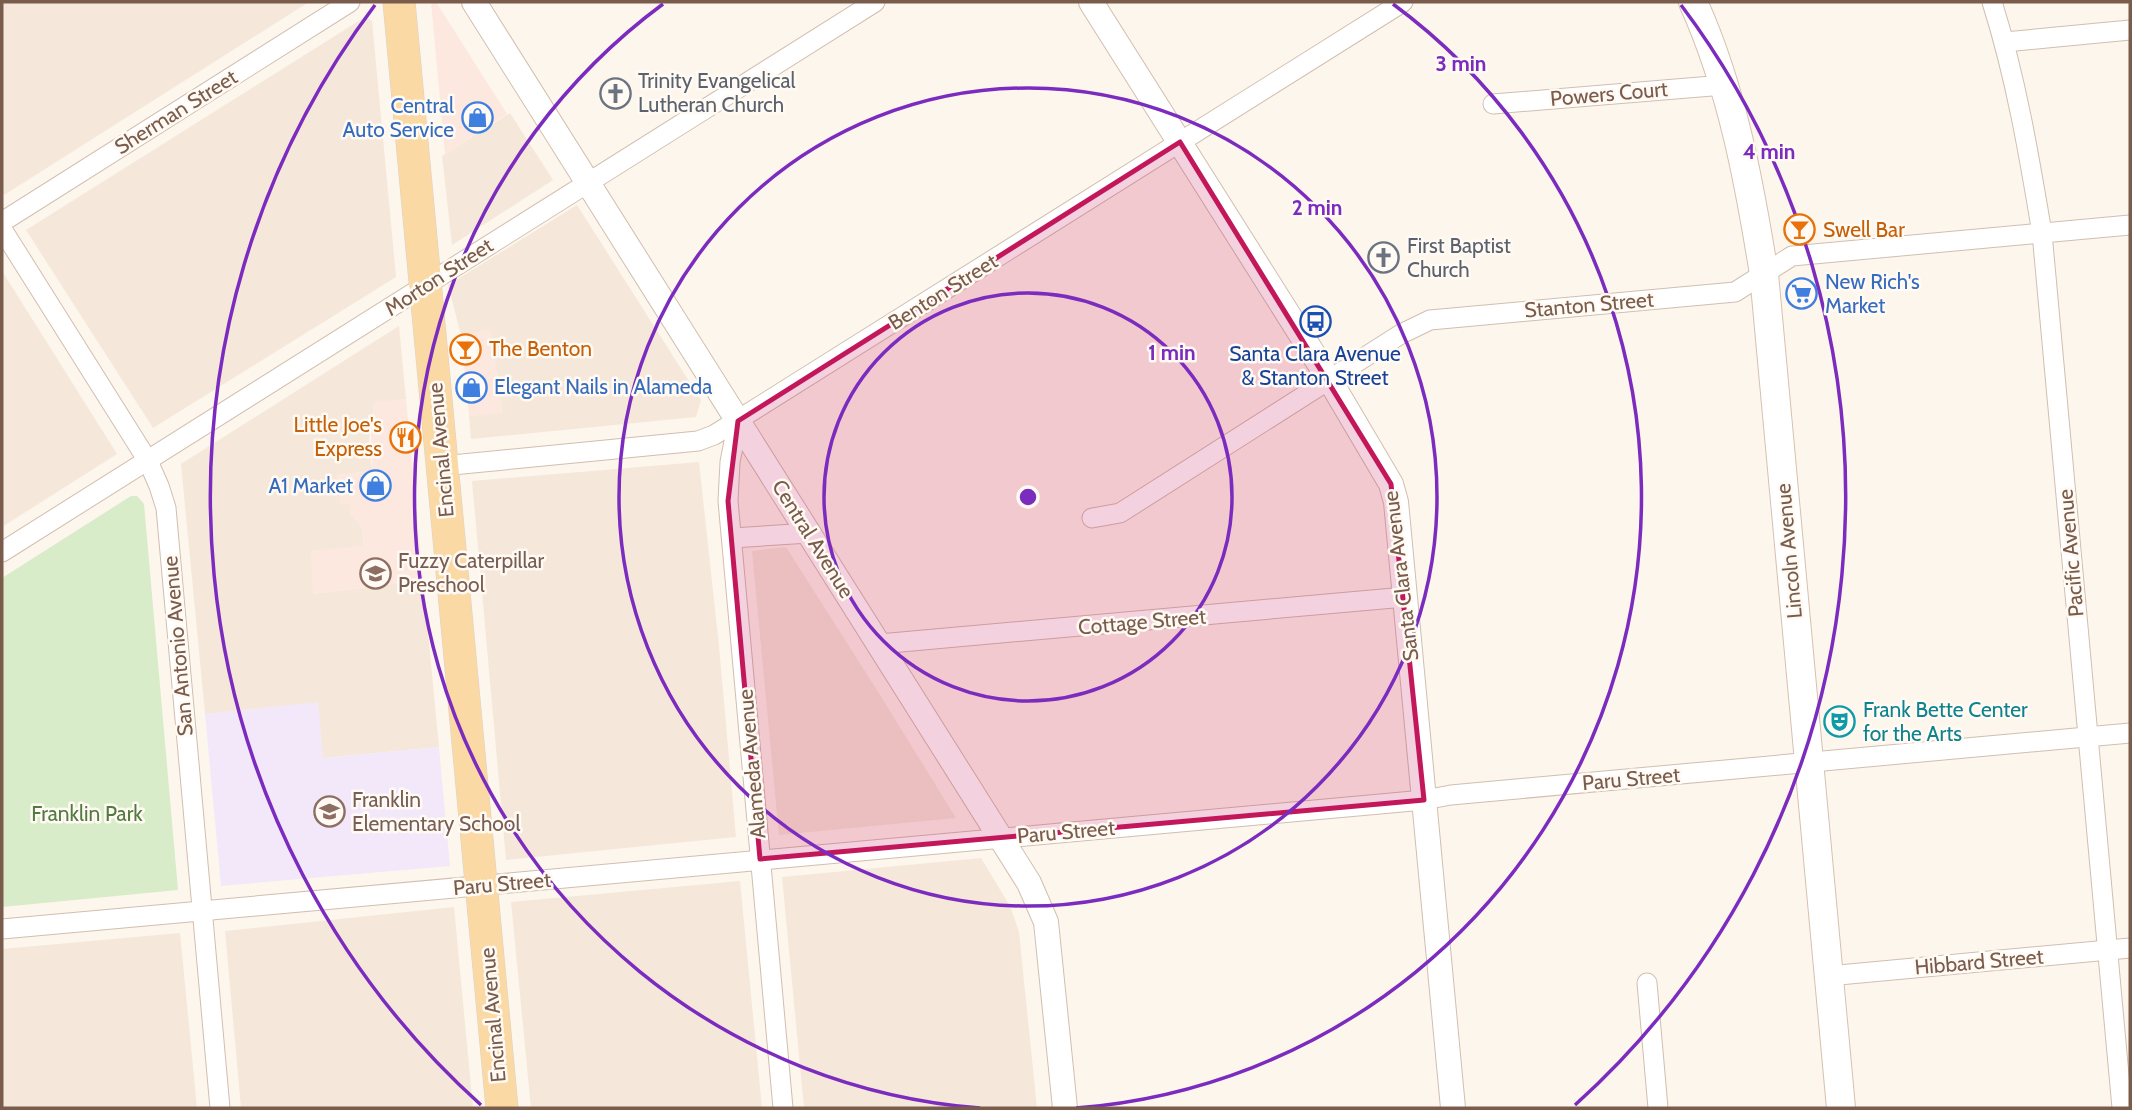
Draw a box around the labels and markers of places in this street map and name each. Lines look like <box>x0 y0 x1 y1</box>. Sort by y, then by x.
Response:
place label: Trinity Evangelical Lutheran Church <box>638 68 796 117</box>
church icon: Trinity Evangelical Lutheran Church <box>598 76 632 110</box>
place label: Central Auto Service <box>342 93 454 142</box>
shop icon: Central Auto Service <box>460 101 494 135</box>
bar icon: Swell Bar <box>1783 213 1817 247</box>
place label: Swell Bar <box>1823 217 1905 242</box>
place label: First Baptist Church <box>1407 233 1511 282</box>
church icon: First Baptist Church <box>1367 241 1401 275</box>
place label: New Rich's Market <box>1825 269 1920 318</box>
supermarket icon: New Rich's Market <box>1785 277 1819 311</box>
bus stop icon: Santa Clara Avenue & Stanton Street <box>1298 305 1332 339</box>
bar icon: The Benton <box>449 332 483 366</box>
place label: The Benton <box>489 336 592 361</box>
place label: Santa Clara Avenue & Stanton Street <box>1229 341 1401 390</box>
shop icon: Elegant Nails in Alameda <box>454 370 488 404</box>
place label: Elegant Nails in Alameda <box>494 374 712 399</box>
place label: Little Joe's Express <box>293 412 382 461</box>
restaurant icon: Little Joe's Express <box>388 420 422 454</box>
shop icon: A1 Market <box>359 469 393 503</box>
place label: A1 Market <box>268 473 353 498</box>
centre of rings <box>1016 485 1040 509</box>
place label: Fuzzy Caterpillar Preschool <box>398 548 545 597</box>
school or university icon: Fuzzy Caterpillar Preschool <box>358 556 392 590</box>
place label: Frank Bette Center for the Arts <box>1863 697 2028 746</box>
theatre icon: Frank Bette Center for the Arts <box>1823 705 1857 739</box>
place label: Franklin Elementary School <box>352 787 520 836</box>
school or university icon: Franklin Elementary School <box>312 795 346 829</box>

